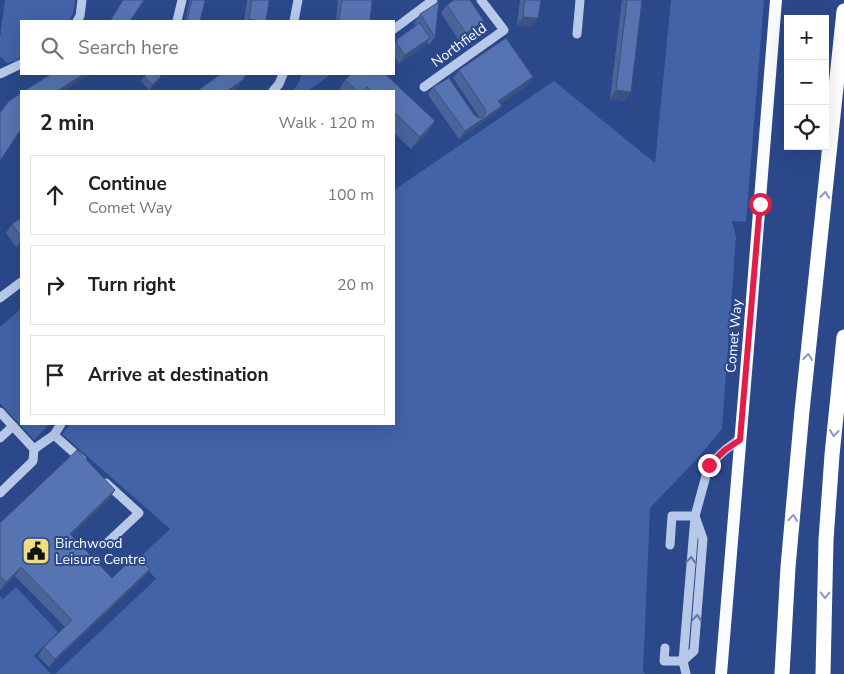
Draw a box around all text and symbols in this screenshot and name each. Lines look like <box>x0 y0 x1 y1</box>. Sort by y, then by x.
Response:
map controls <box>784 15 829 150</box>
button: + <box>784 15 829 60</box>
street label: Northfield <box>428 19 490 71</box>
search box <box>20 20 395 75</box>
icon: search <box>38 34 66 62</box>
text: Search here <box>78 35 179 61</box>
button: − <box>784 60 829 105</box>
button: locate <box>784 105 829 150</box>
text: 2 min <box>40 109 94 137</box>
text: Walk · 120 m <box>279 112 375 134</box>
text: Continue <box>88 171 167 197</box>
icon: ahead <box>41 181 69 209</box>
text: 100 m <box>327 184 374 206</box>
one-way arrow <box>819 191 830 199</box>
route start <box>749 193 772 216</box>
text: Comet Way <box>88 197 172 219</box>
icon: right <box>41 271 69 299</box>
text: Turn right <box>88 272 175 298</box>
text: 20 m <box>337 274 374 296</box>
street label: Comet Way <box>721 298 747 374</box>
one-way arrow <box>802 352 813 360</box>
icon: arrive <box>41 361 69 389</box>
text: Arrive at destination <box>88 362 269 388</box>
one-way arrow <box>829 429 840 437</box>
route end <box>698 454 721 477</box>
one-way arrow <box>787 514 798 522</box>
place label: Birchwood Leisure Centre <box>55 534 145 569</box>
public building icon: Birchwood Leisure Centre <box>21 536 51 566</box>
one-way arrow <box>686 556 697 564</box>
one-way arrow <box>820 592 830 600</box>
one-way arrow <box>691 613 702 621</box>

